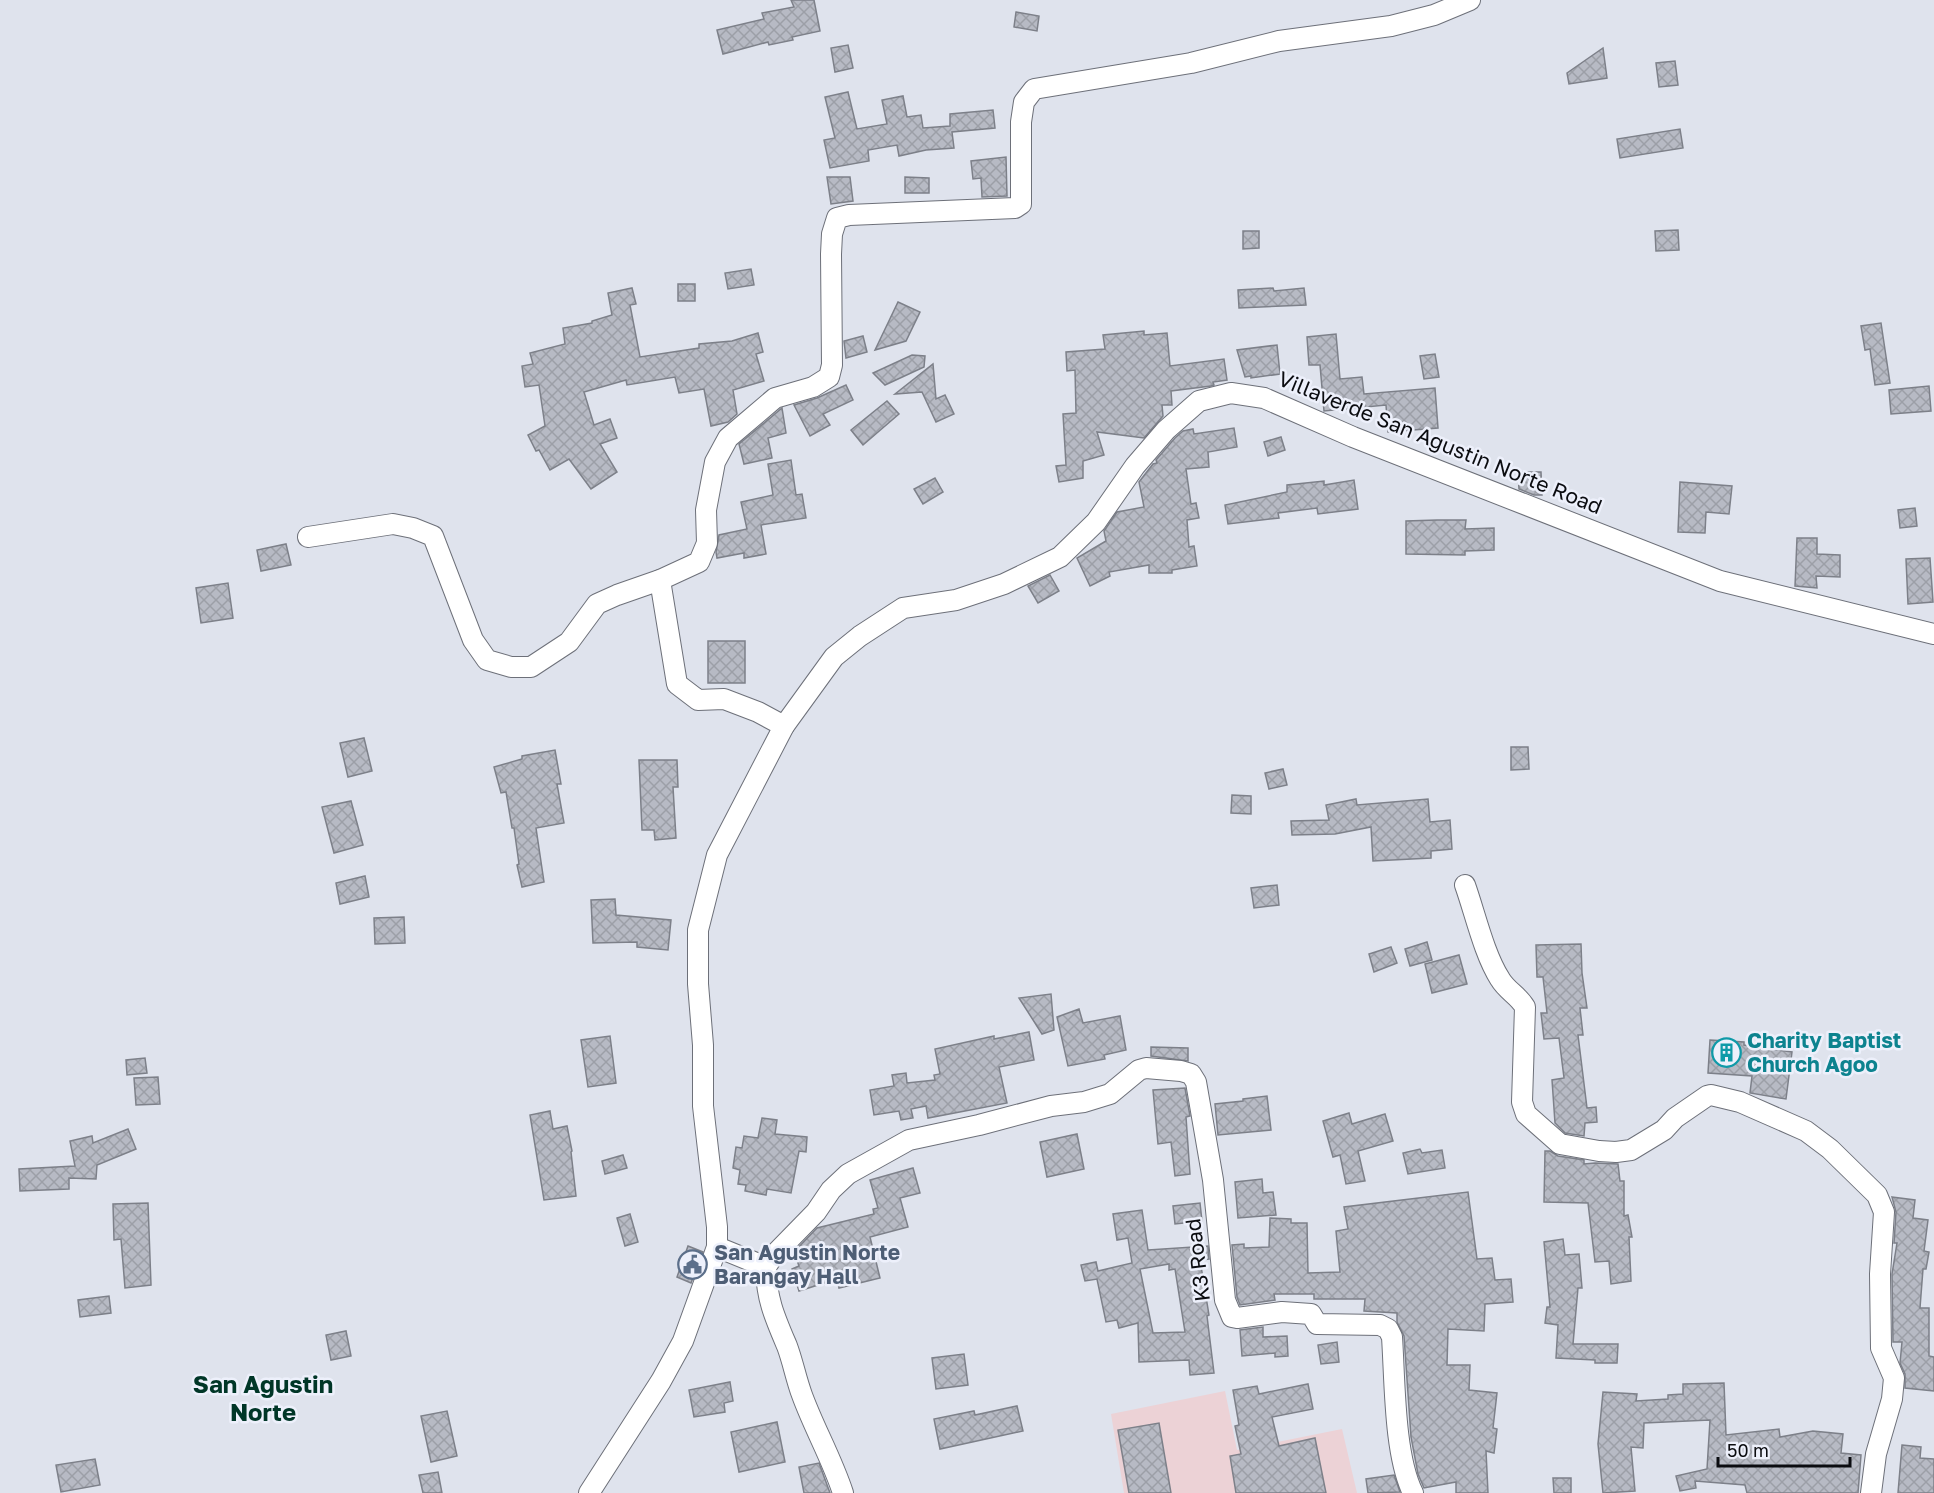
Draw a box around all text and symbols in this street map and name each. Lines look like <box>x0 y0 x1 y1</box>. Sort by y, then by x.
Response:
street label: Villaverde San Agustin Norte Road <box>1275 365 1606 519</box>
place label: Charity Baptist Church Agoo <box>1747 1027 1901 1077</box>
building icon: Charity Baptist Church Agoo <box>1710 1037 1742 1069</box>
street label: K3 Road <box>1179 1217 1215 1303</box>
place label: San Agustin Norte Barangay Hall <box>714 1239 900 1289</box>
public building icon: San Agustin Norte Barangay Hall <box>677 1249 709 1281</box>
district label: San Agustin Norte <box>193 1369 333 1426</box>
scale bar <box>1718 1430 1850 1468</box>
text: 50 m <box>1727 1439 1769 1461</box>

